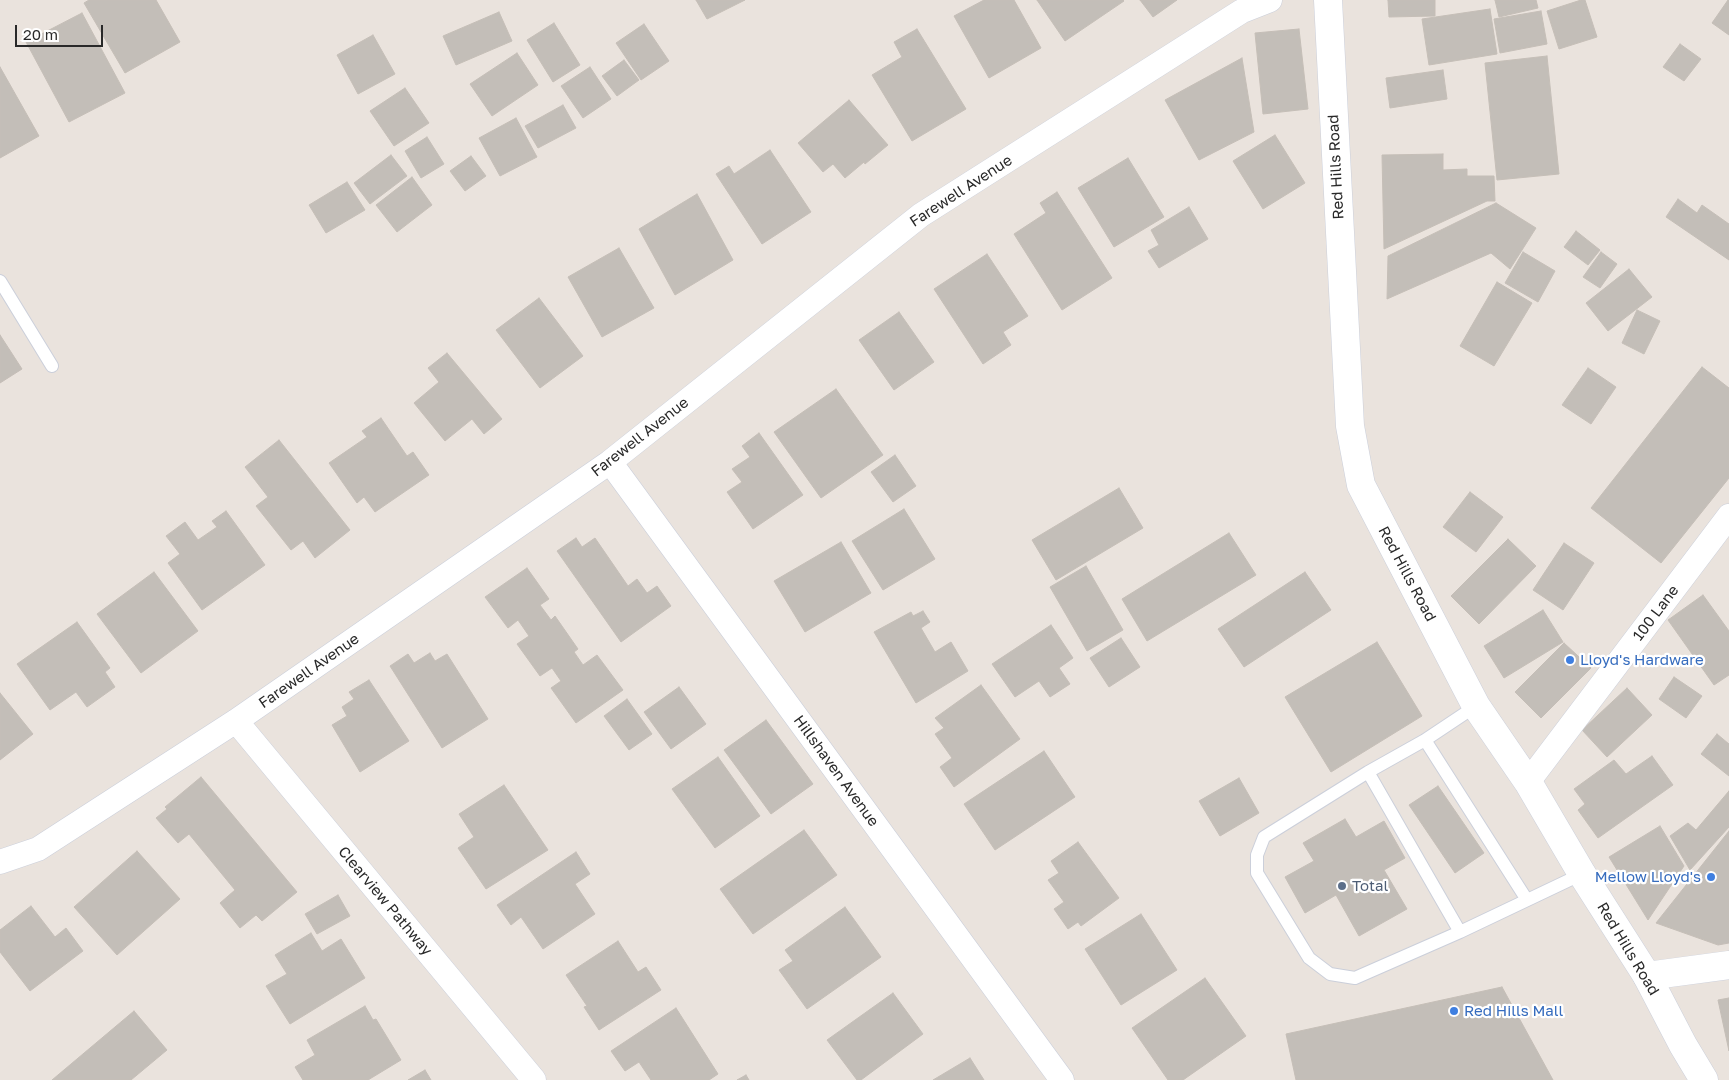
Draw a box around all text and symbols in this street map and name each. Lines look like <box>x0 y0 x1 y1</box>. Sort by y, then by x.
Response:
scale bar <box>18 15 105 47</box>
text: 20 m <box>23 25 58 43</box>
street label: Red Hills Road <box>1324 114 1348 220</box>
street label: Farewell Avenue <box>906 151 1016 231</box>
street label: Farewell Avenue <box>588 393 692 481</box>
street label: Red Hills Road <box>1374 523 1440 625</box>
street label: 100 Lane <box>1629 582 1683 644</box>
street label: Farewell Avenue <box>255 630 363 712</box>
place label: Lloyd's Hardware <box>1580 651 1704 669</box>
marker: Lloyd's Hardware <box>1564 654 1576 666</box>
street label: Hillshaven Avenue <box>790 712 882 830</box>
street label: Clearview Pathway <box>334 843 436 959</box>
place label: Mellow Lloyd's <box>1595 868 1701 886</box>
marker: Mellow Lloyd's <box>1705 871 1717 883</box>
place label: Total <box>1352 877 1388 895</box>
marker: Total <box>1336 880 1348 892</box>
street label: Red Hills Road <box>1593 899 1663 999</box>
place label: Red Hills Mall <box>1464 1002 1563 1020</box>
marker: Red Hills Mall <box>1448 1005 1460 1017</box>

